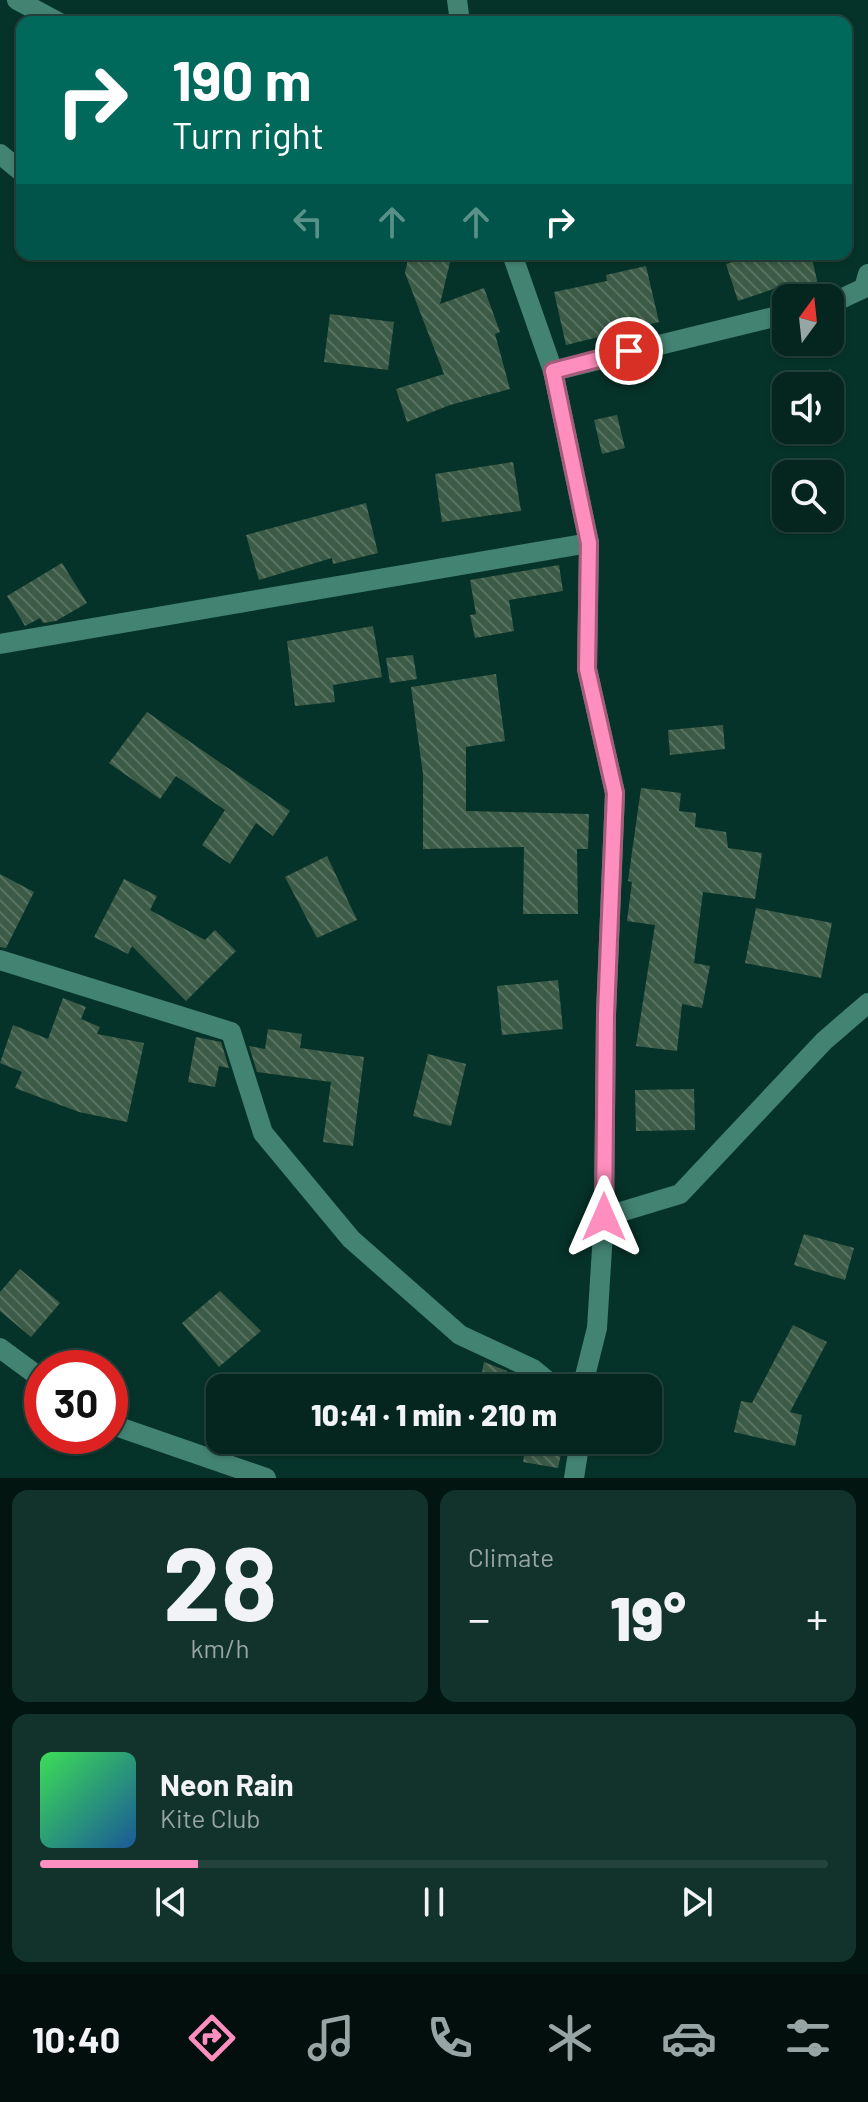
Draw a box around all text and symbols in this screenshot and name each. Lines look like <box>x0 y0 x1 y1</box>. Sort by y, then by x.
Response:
text: 190 m <box>172 45 311 112</box>
icon: right <box>40 48 144 152</box>
text: Turn right <box>172 113 324 156</box>
icon: left <box>286 200 330 244</box>
icon: ahead <box>370 200 414 244</box>
icon: ahead <box>454 200 498 244</box>
icon: right <box>538 200 582 244</box>
north arrow <box>772 284 844 356</box>
map controls <box>772 284 844 532</box>
pin <box>595 317 663 385</box>
icon: arrive <box>607 329 651 373</box>
button: sound <box>772 372 844 444</box>
button: search <box>772 460 844 532</box>
position arrow <box>562 1175 646 1259</box>
speed limit sign: 30 <box>24 1350 128 1454</box>
text: 10:41 · 1 min · 210 m <box>311 1396 557 1432</box>
text: 28 <box>163 1517 277 1642</box>
text: Climate <box>468 1541 554 1572</box>
text: 19° <box>610 1581 686 1653</box>
text: − <box>468 1591 490 1644</box>
text: + <box>806 1591 828 1644</box>
text: km/h <box>191 1632 249 1663</box>
text: Neon Rain <box>160 1766 294 1802</box>
text: Kite Club <box>160 1802 261 1833</box>
icon: previous <box>149 1880 193 1924</box>
icon: pause <box>412 1880 456 1924</box>
icon: next <box>675 1880 719 1924</box>
icon: directions <box>184 2010 240 2066</box>
icon: music <box>303 2010 359 2066</box>
icon: phone <box>422 2010 478 2066</box>
icon: climate <box>542 2010 598 2066</box>
icon: car <box>661 2010 717 2066</box>
icon: filters <box>780 2010 836 2066</box>
text: 10:40 <box>32 2017 120 2060</box>

